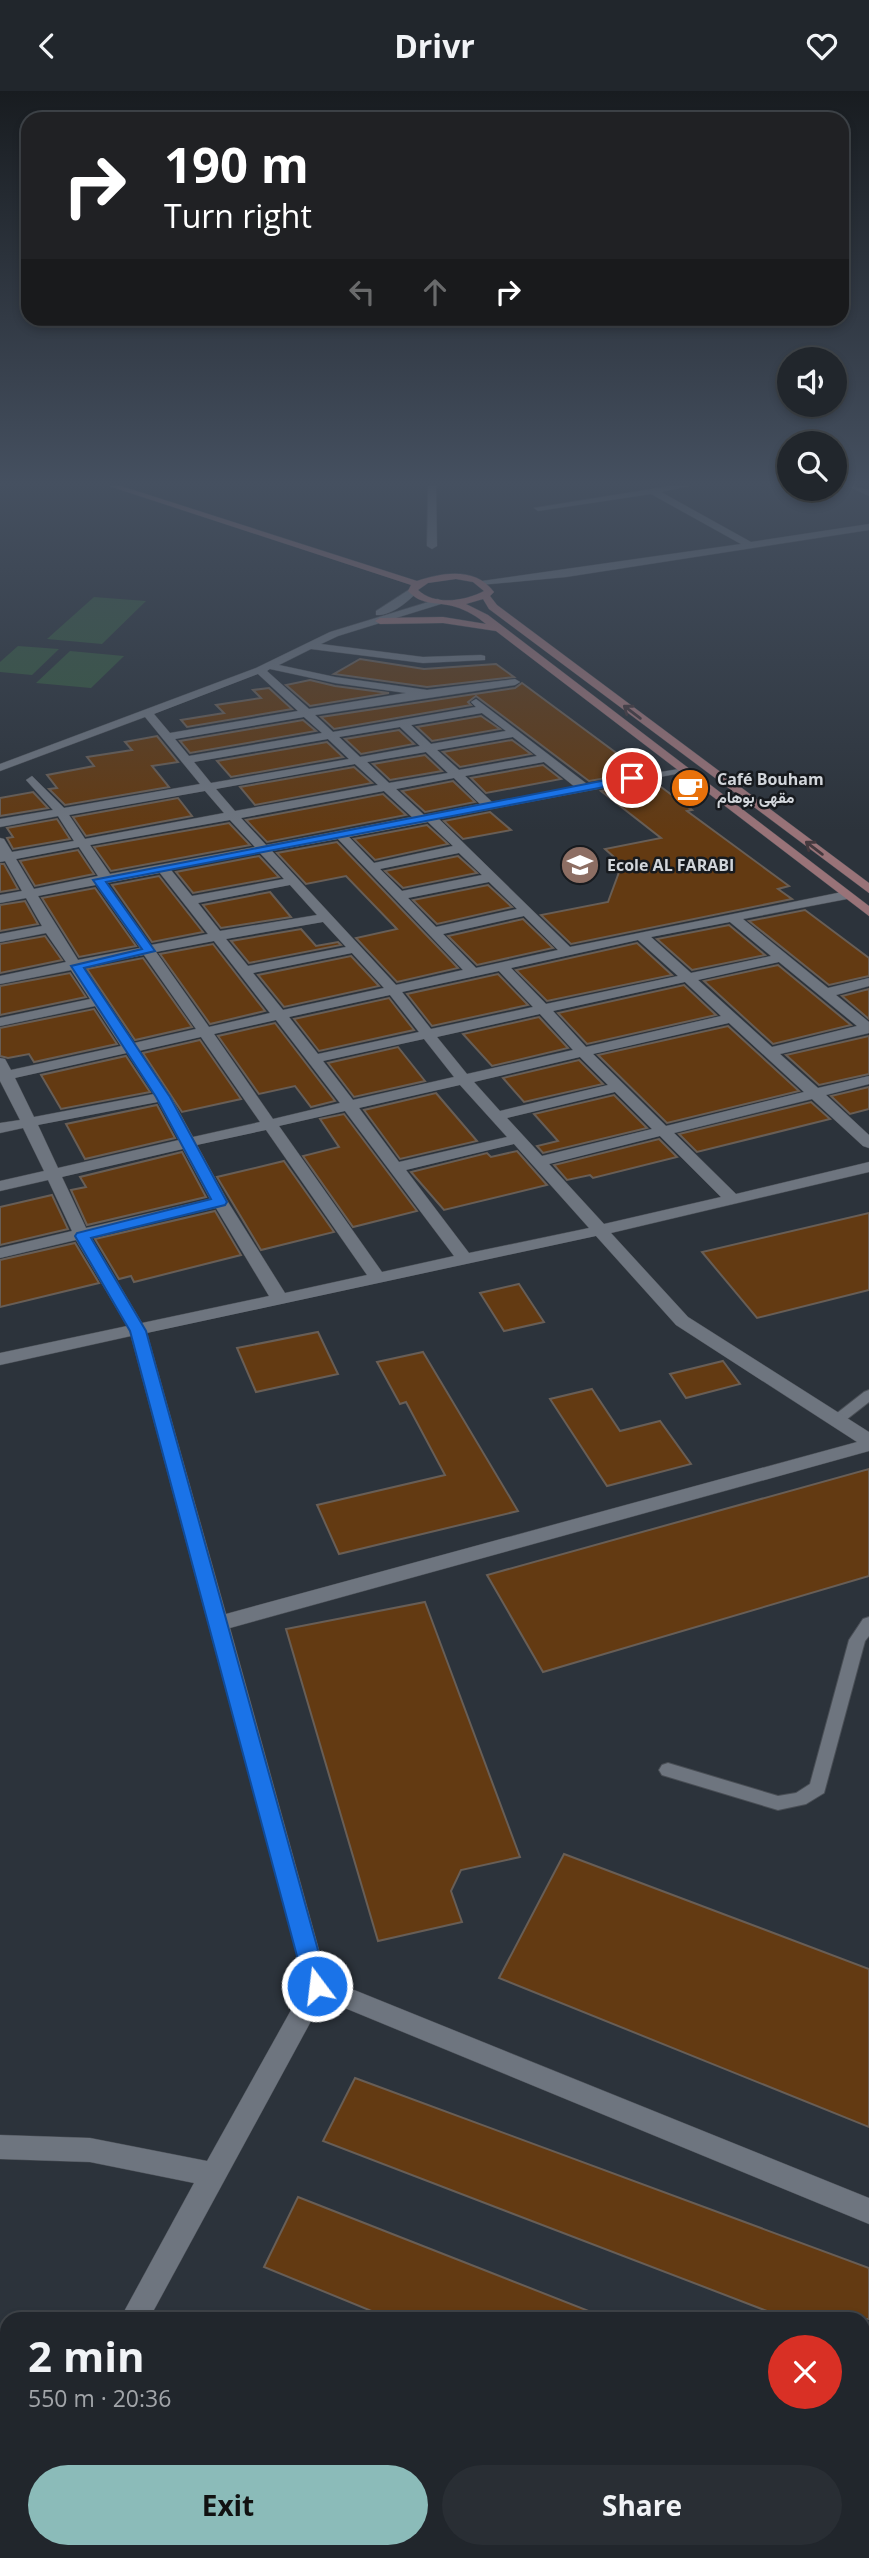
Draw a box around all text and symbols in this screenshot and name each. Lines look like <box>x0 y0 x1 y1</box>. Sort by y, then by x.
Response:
text: Drivr <box>394 24 475 67</box>
icon: back <box>28 27 66 65</box>
icon: heart <box>803 27 841 65</box>
text: 190 m <box>164 131 309 197</box>
icon: right <box>49 140 140 231</box>
text: Turn right <box>164 194 312 237</box>
icon: left <box>343 273 381 311</box>
icon: ahead <box>416 273 454 311</box>
icon: right <box>489 273 527 311</box>
map controls <box>777 347 847 501</box>
button: sound <box>777 347 847 417</box>
button: search <box>777 431 847 501</box>
one-way arrow <box>624 704 642 719</box>
pin <box>602 748 662 808</box>
icon: arrive <box>613 759 651 797</box>
cafe icon: Café Bouham مقهى بوهام <box>669 767 711 809</box>
place label: Café Bouham مقهى بوهام <box>717 768 824 808</box>
one-way arrow <box>806 841 824 856</box>
school or university icon: Ecole AL FARABI <box>559 844 601 886</box>
place label: Ecole AL FARABI <box>607 854 734 876</box>
position arrow <box>280 1949 354 2023</box>
text: 2 min <box>28 2327 145 2384</box>
button: close <box>768 2335 842 2409</box>
text: 550 m · 20:36 <box>28 2382 171 2414</box>
button: Exit <box>28 2465 428 2545</box>
button: Share <box>442 2465 842 2545</box>

